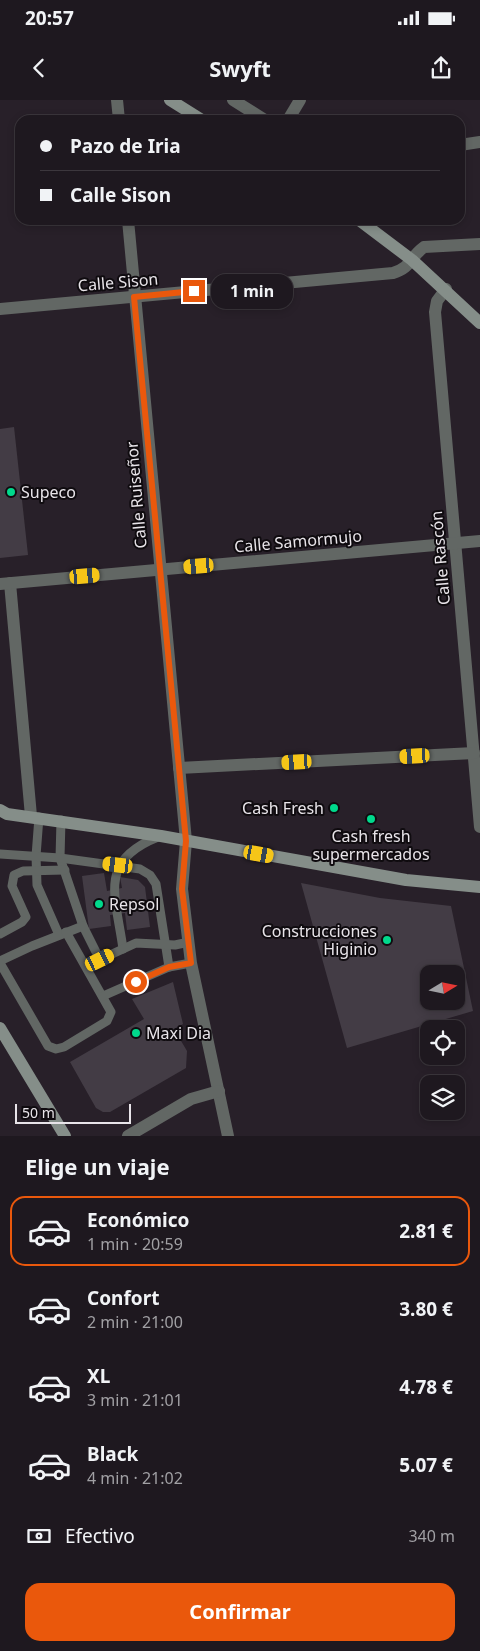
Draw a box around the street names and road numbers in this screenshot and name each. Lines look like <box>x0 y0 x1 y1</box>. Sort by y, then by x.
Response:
street label: Calle Sison <box>77 268 159 296</box>
street label: Calle Ruiseñor <box>120 440 152 549</box>
street label: Calle Rascón <box>425 510 455 606</box>
street label: Calle Samormujo <box>233 524 363 558</box>

